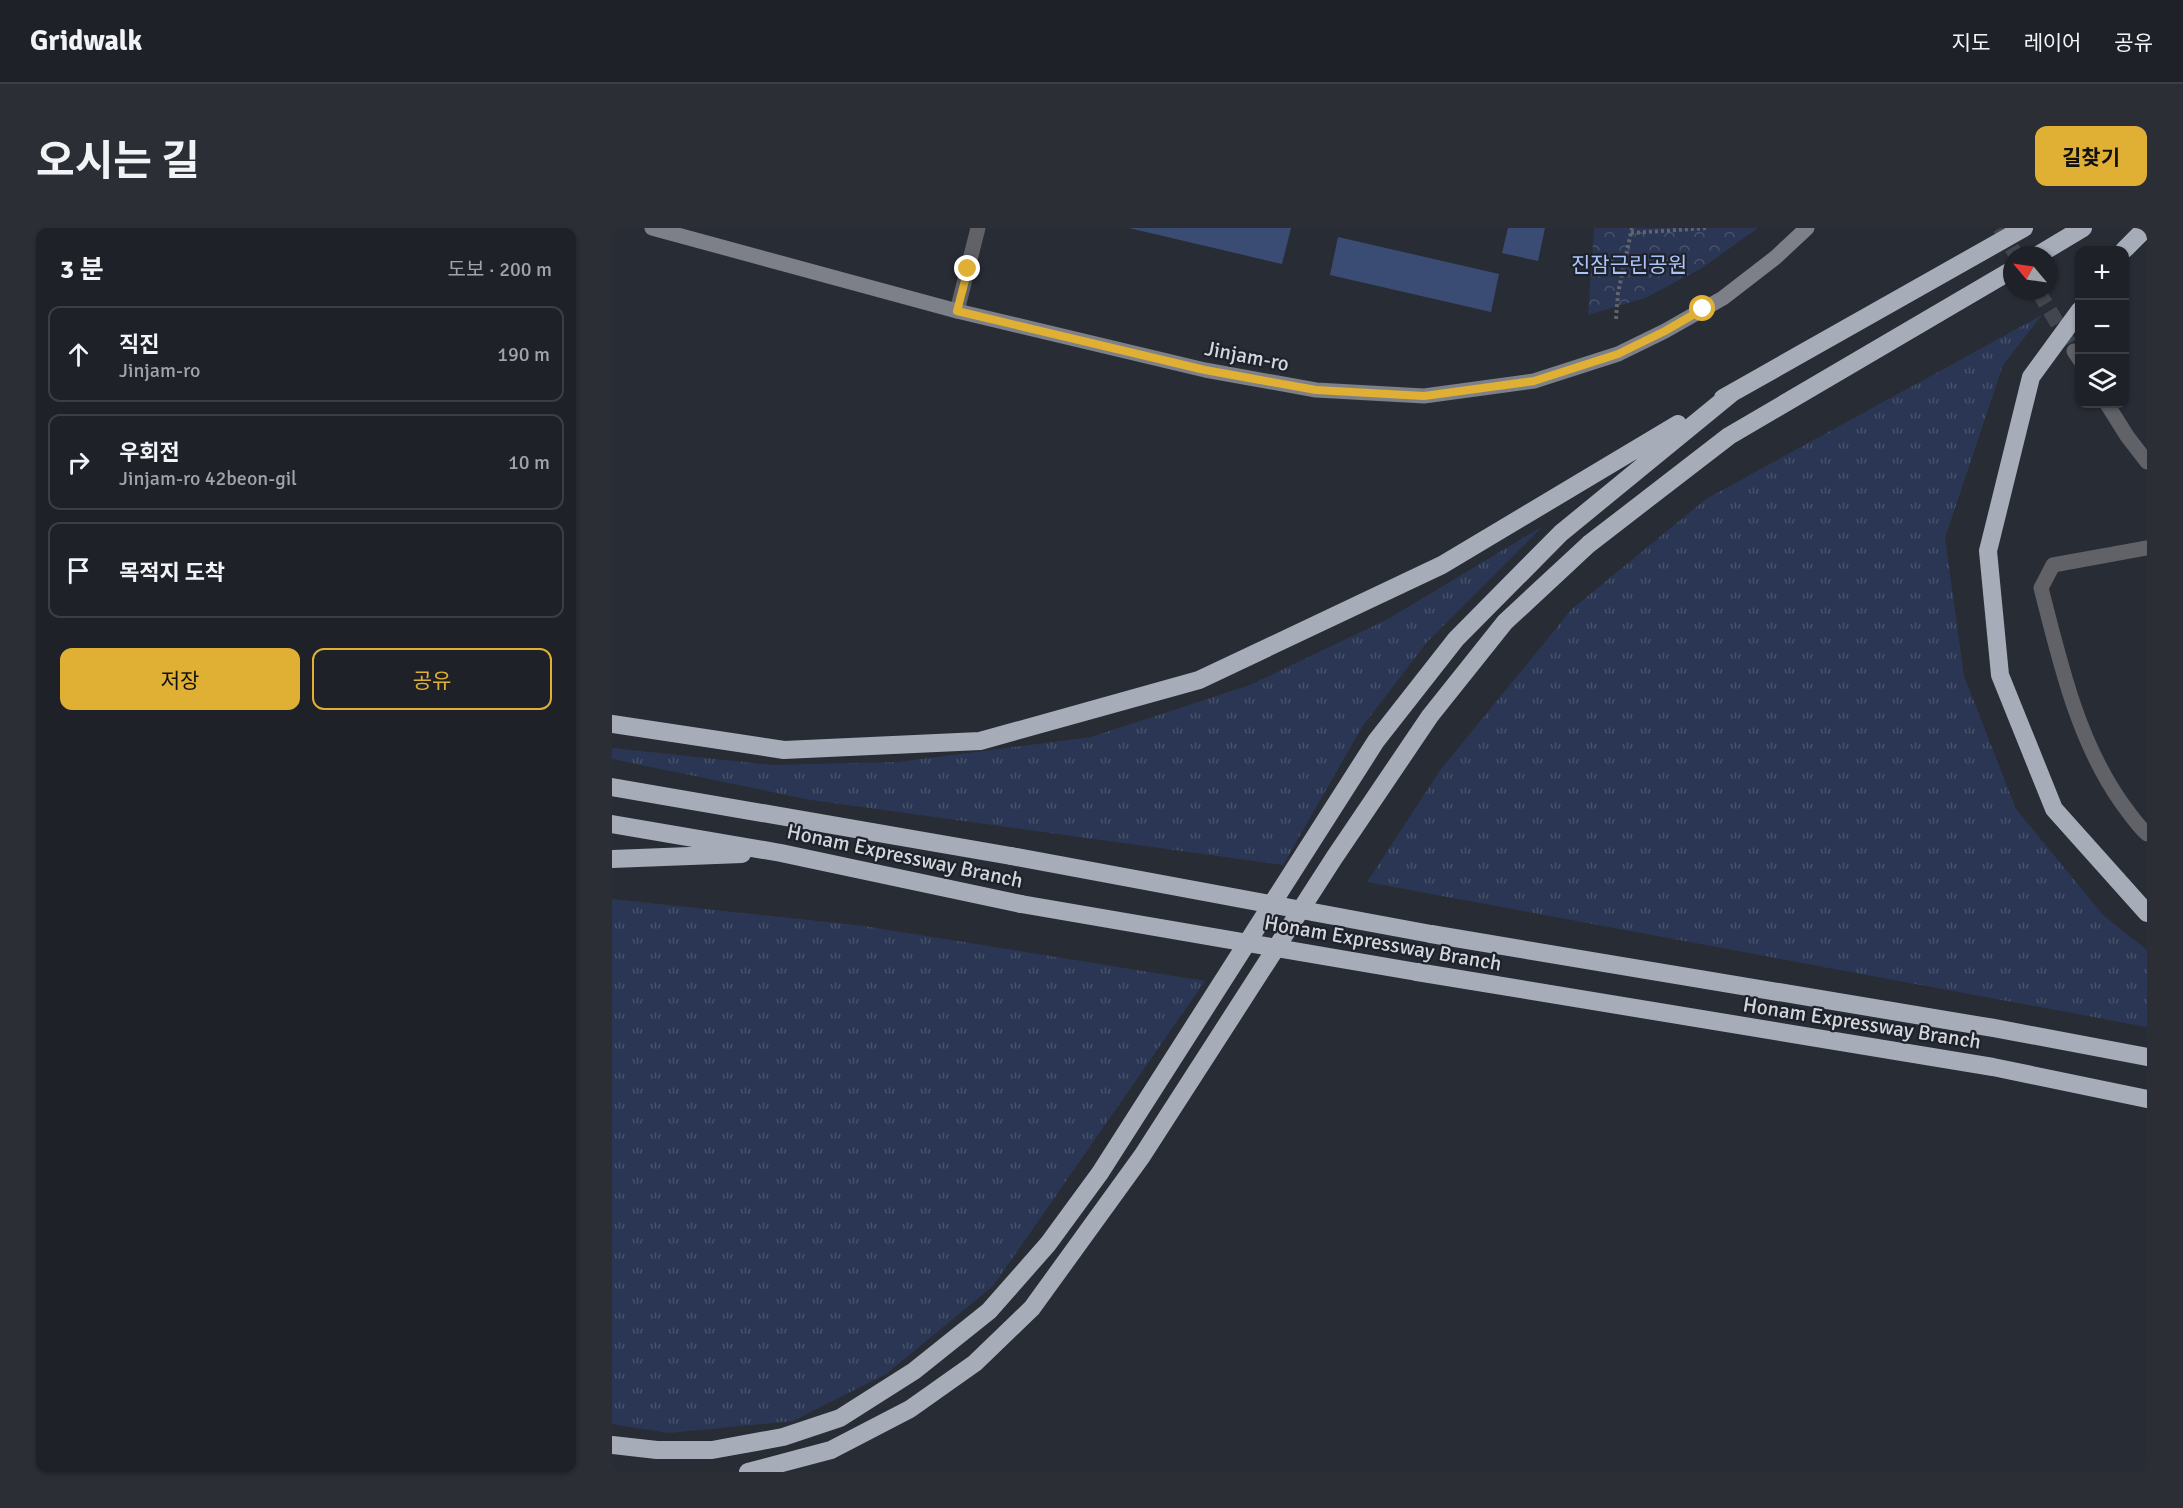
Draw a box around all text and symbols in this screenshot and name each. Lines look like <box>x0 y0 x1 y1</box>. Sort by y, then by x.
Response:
text: Gridwalk <box>30 24 142 58</box>
text: 지도 <box>1952 30 1990 56</box>
text: 레이어 <box>2023 30 2081 56</box>
text: 공유 <box>2114 30 2153 56</box>
button: 길찾기 <box>2035 126 2147 186</box>
text: 오시는 길 <box>36 136 200 187</box>
north arrow <box>2003 246 2057 300</box>
map controls <box>2075 246 2129 408</box>
button: + <box>2075 246 2129 300</box>
park label: 진잠근린공원 <box>1571 252 1687 278</box>
text: 3 분 <box>60 254 104 286</box>
route end <box>954 255 980 281</box>
text: 도보 · 200 m <box>448 257 552 282</box>
route start <box>1689 295 1715 321</box>
button: − <box>2075 300 2129 354</box>
text: 직진 <box>119 331 159 358</box>
street label: Jinjam-ro <box>1203 335 1291 377</box>
icon: ahead <box>62 338 95 371</box>
text: 190 m <box>497 342 550 367</box>
button: layers <box>2075 354 2129 408</box>
text: Jinjam-ro <box>119 358 200 383</box>
text: 우회전 <box>119 439 180 466</box>
icon: right <box>62 446 95 479</box>
text: 10 m <box>508 450 550 475</box>
text: Jinjam-ro 42beon-gil <box>119 466 297 491</box>
icon: arrive <box>62 554 95 587</box>
text: 목적지 도착 <box>119 559 225 586</box>
button: 저장 <box>60 648 300 710</box>
button: 공유 <box>312 648 552 710</box>
street label: Honam Expressway Branch <box>785 818 1025 894</box>
street label: Honam Expressway Branch <box>1262 909 1504 977</box>
street label: Honam Expressway Branch <box>1741 991 1983 1055</box>

